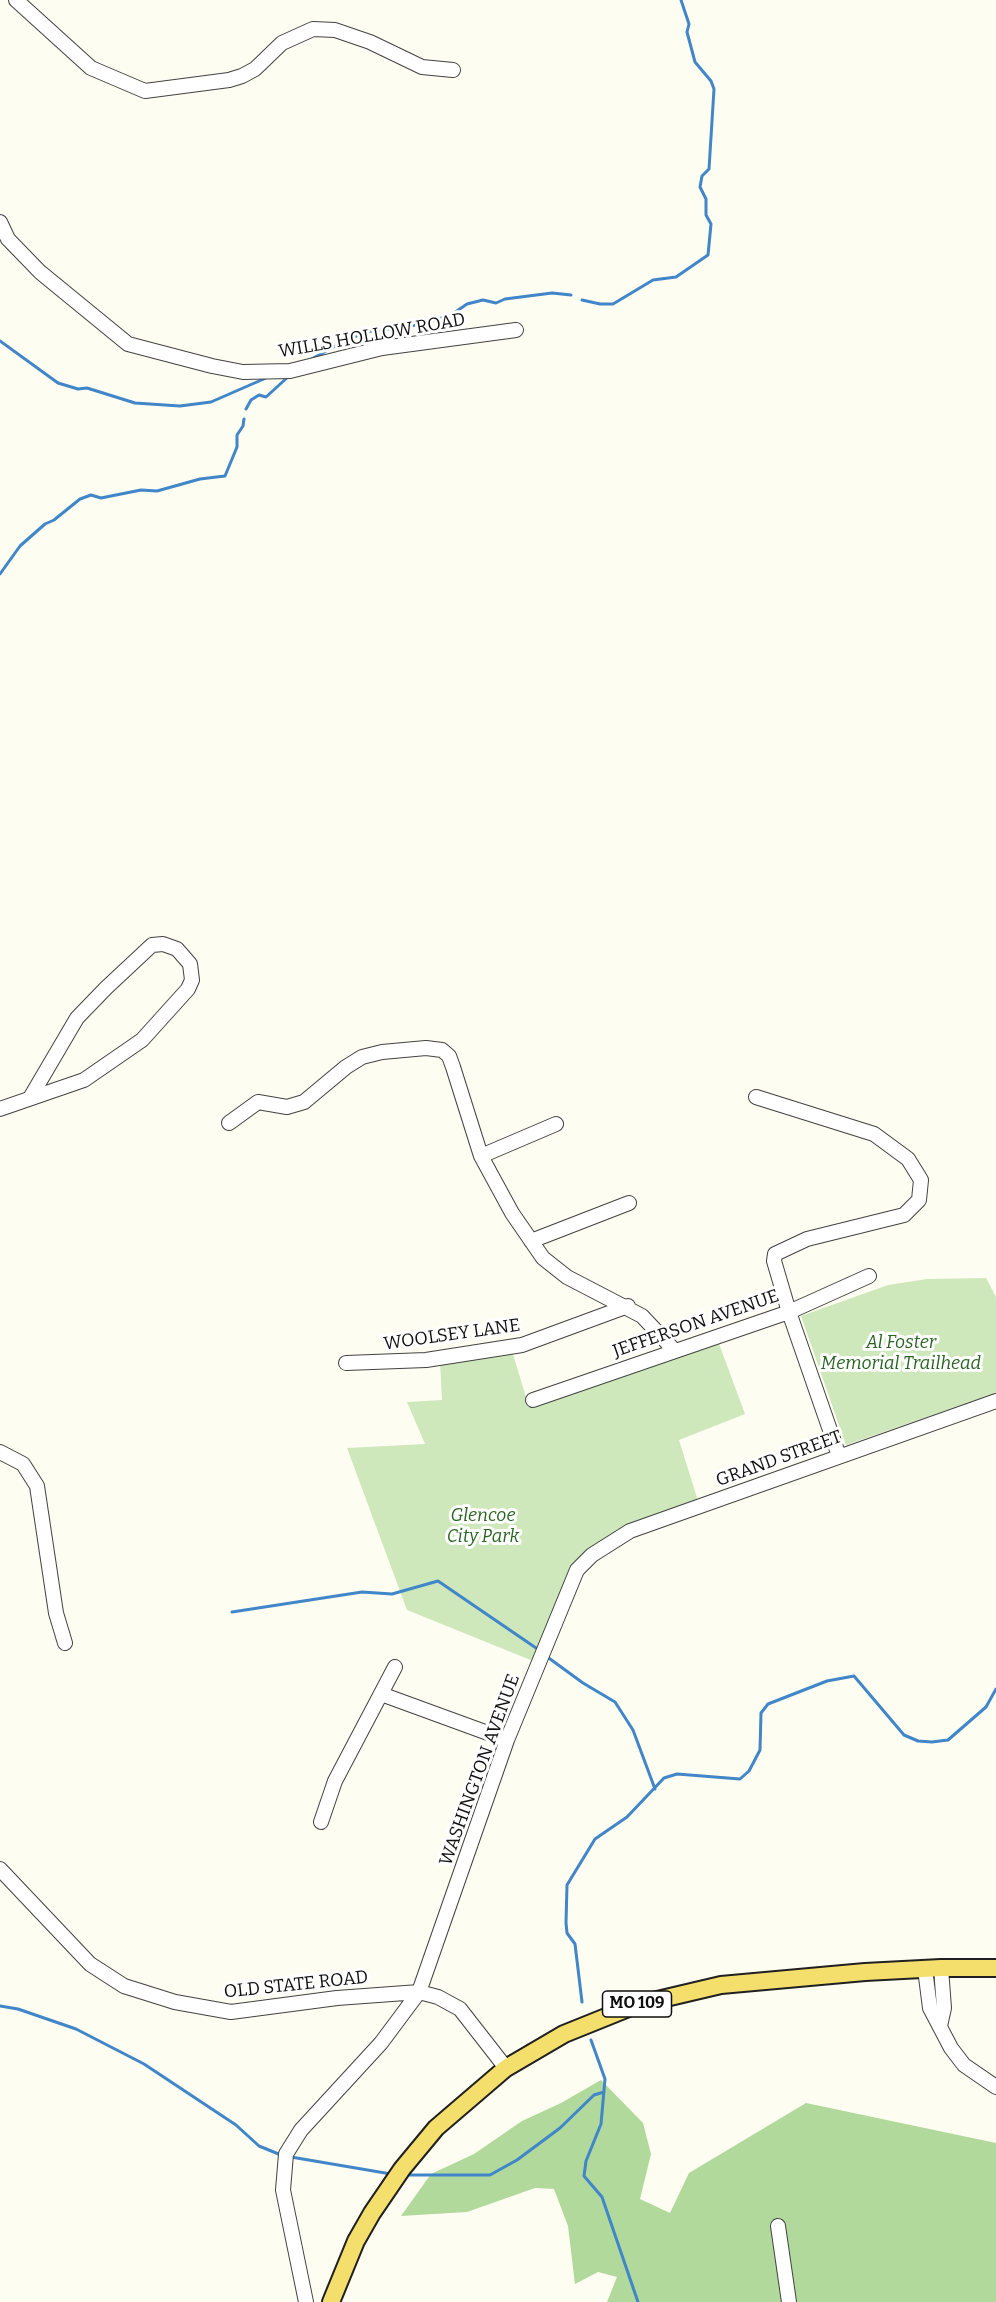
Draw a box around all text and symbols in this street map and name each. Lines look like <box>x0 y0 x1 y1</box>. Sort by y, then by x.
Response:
street label: WILLS HOLLOW ROAD <box>277 309 467 363</box>
street label: JEFFERSON AVENUE <box>610 1285 782 1363</box>
street label: WOOLSEY LANE <box>382 1315 522 1355</box>
park label: Al Foster Memorial Trailhead <box>821 1332 981 1374</box>
street label: GRAND STREET <box>713 1426 845 1492</box>
park label: Glencoe City Park <box>447 1505 519 1547</box>
street label: WASHINGTON AVENUE <box>435 1671 525 1869</box>
street label: OLD STATE ROAD <box>223 1967 369 2003</box>
road number: MO 109 <box>602 1991 672 2017</box>

